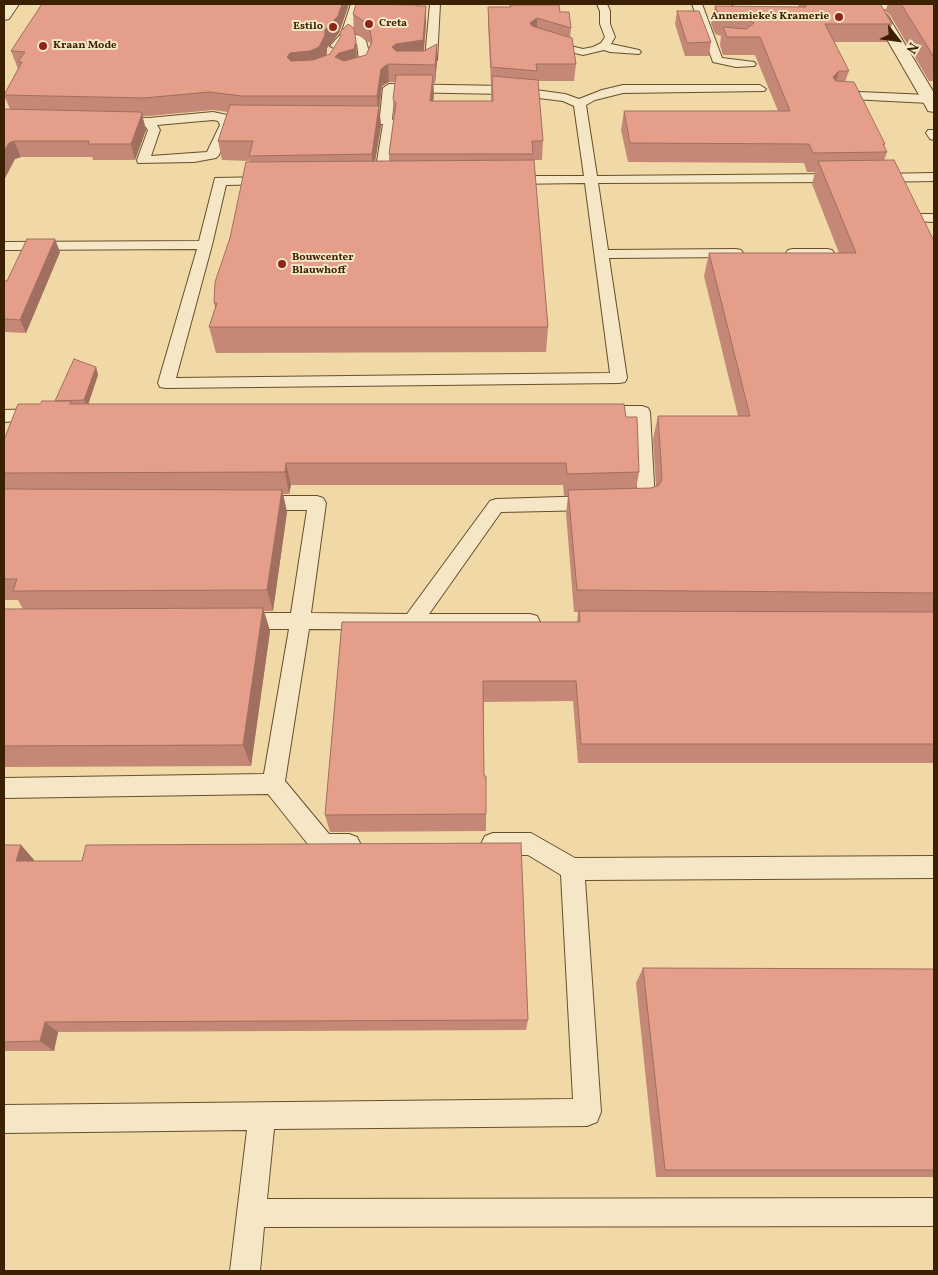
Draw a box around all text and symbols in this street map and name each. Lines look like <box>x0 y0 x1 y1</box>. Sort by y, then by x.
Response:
place label: Annemieke's Kramerie <box>710 10 829 24</box>
marker: Annemieke's Kramerie <box>833 11 845 23</box>
north arrow <box>873 15 923 65</box>
place label: Creta <box>379 17 407 31</box>
marker: Creta <box>363 18 375 30</box>
place label: Estilo <box>293 20 323 34</box>
marker: Estilo <box>327 21 339 33</box>
place label: Kraan Mode <box>53 39 117 53</box>
text: N <box>901 39 922 57</box>
marker: Kraan Mode <box>37 40 49 52</box>
place label: Bouwcenter Blauwhoff <box>292 251 353 277</box>
marker: Bouwcenter Blauwhoff <box>276 258 288 270</box>

